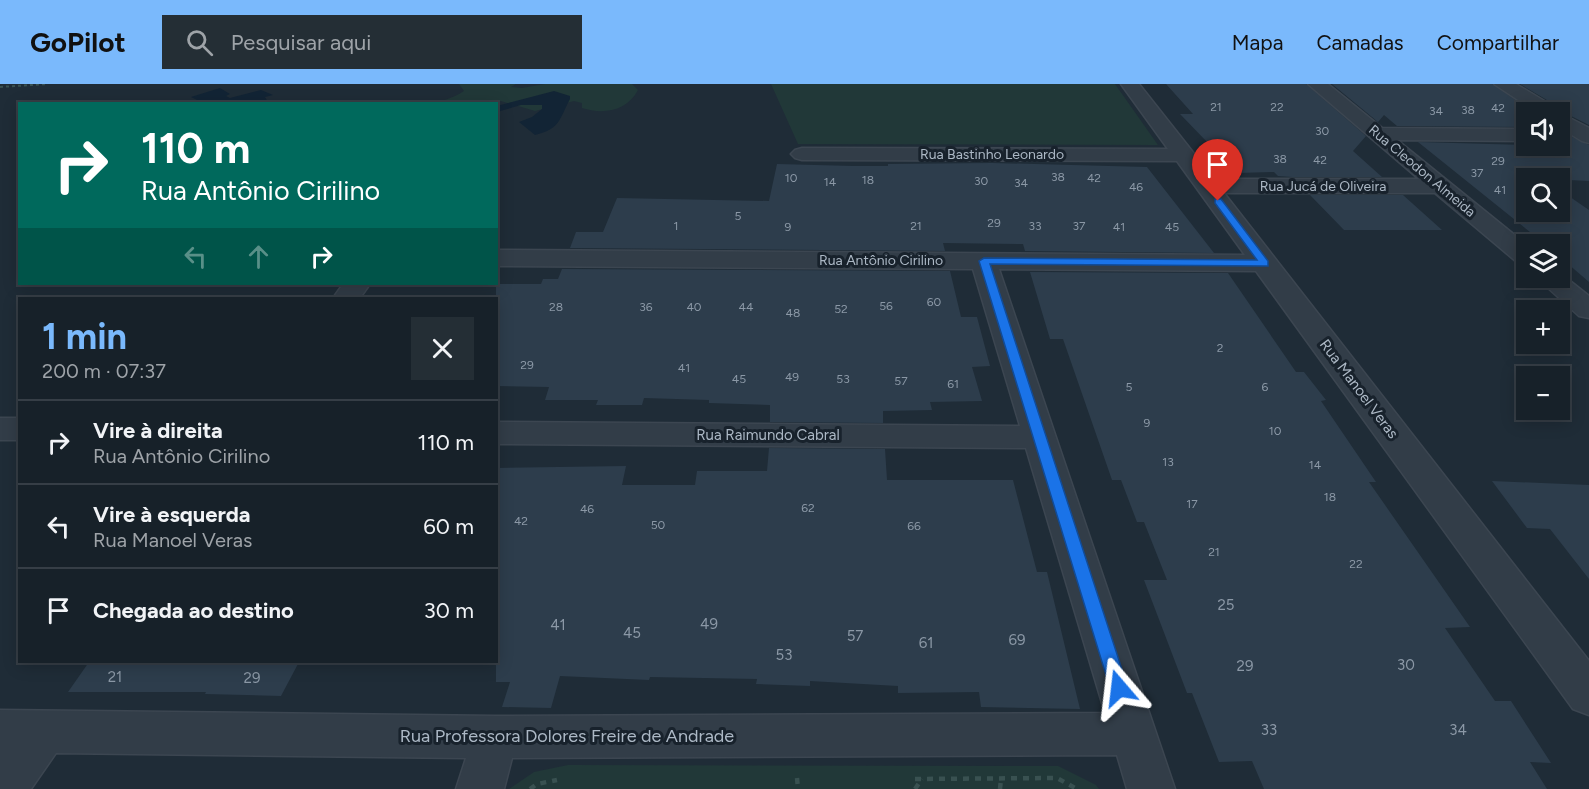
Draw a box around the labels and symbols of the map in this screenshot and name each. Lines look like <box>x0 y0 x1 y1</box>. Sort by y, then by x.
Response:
house number: 21 <box>1210 100 1222 114</box>
house number: 22 <box>1270 100 1284 114</box>
house number: 42 <box>1491 101 1505 115</box>
house number: 38 <box>1461 103 1475 117</box>
house number: 34 <box>1429 104 1444 118</box>
street label: Rua Cleodon Almeida <box>1365 121 1479 221</box>
house number: 30 <box>1315 124 1329 138</box>
pin <box>1192 139 1243 201</box>
street label: Rua Bastinho Leonardo <box>920 146 1064 163</box>
house number: 38 <box>1273 152 1287 166</box>
house number: 42 <box>1313 153 1327 167</box>
house number: 29 <box>1491 154 1505 168</box>
house number: 37 <box>1471 166 1484 180</box>
house number: 38 <box>1051 170 1065 184</box>
house number: 10 <box>785 171 798 185</box>
house number: 42 <box>1087 171 1101 185</box>
house number: 18 <box>862 173 874 187</box>
house number: 30 <box>974 174 988 188</box>
house number: 14 <box>824 175 837 189</box>
house number: 34 <box>1014 176 1029 190</box>
street label: Rua Jucá de Oliveira <box>1260 178 1386 195</box>
house number: 46 <box>1129 180 1143 194</box>
house number: 41 <box>1494 183 1506 197</box>
house number: 5 <box>735 209 742 223</box>
house number: 29 <box>987 216 1001 230</box>
house number: 1 <box>674 219 678 233</box>
house number: 21 <box>910 219 922 233</box>
house number: 33 <box>1028 219 1042 233</box>
house number: 37 <box>1073 219 1086 233</box>
house number: 9 <box>785 220 792 234</box>
house number: 41 <box>1113 220 1125 234</box>
house number: 45 <box>1165 220 1179 234</box>
street label: Rua Antônio Cirilino <box>819 252 943 269</box>
house number: 60 <box>927 295 942 309</box>
house number: 56 <box>879 299 893 313</box>
house number: 28 <box>549 300 563 314</box>
house number: 36 <box>639 300 653 314</box>
house number: 40 <box>686 300 702 314</box>
house number: 44 <box>739 300 754 314</box>
house number: 52 <box>834 302 848 316</box>
house number: 48 <box>786 306 800 320</box>
street label: Rua Manoel Veras <box>1316 336 1402 442</box>
house number: 2 <box>1217 341 1223 355</box>
house number: 29 <box>520 358 534 372</box>
house number: 41 <box>678 361 690 375</box>
house number: 49 <box>785 370 799 384</box>
house number: 45 <box>732 372 746 386</box>
house number: 53 <box>836 372 850 386</box>
house number: 57 <box>894 374 908 388</box>
house number: 61 <box>947 377 959 391</box>
house number: 5 <box>1126 380 1133 394</box>
house number: 6 <box>1262 380 1269 394</box>
house number: 9 <box>1144 416 1151 430</box>
house number: 10 <box>1269 424 1282 438</box>
street label: Rua Raimundo Cabral <box>696 426 840 444</box>
house number: 13 <box>1162 455 1174 469</box>
house number: 14 <box>1309 458 1322 472</box>
house number: 18 <box>1324 490 1336 504</box>
house number: 17 <box>1186 497 1198 511</box>
house number: 62 <box>801 501 815 515</box>
house number: 46 <box>580 502 594 516</box>
house number: 42 <box>514 514 528 528</box>
house number: 50 <box>651 518 666 532</box>
house number: 66 <box>907 519 921 533</box>
house number: 21 <box>1208 545 1220 559</box>
house number: 22 <box>1349 557 1363 571</box>
house number: 25 <box>1217 596 1235 614</box>
house number: 49 <box>700 615 718 633</box>
house number: 41 <box>550 616 566 634</box>
house number: 45 <box>623 624 641 642</box>
house number: 57 <box>847 627 863 645</box>
house number: 69 <box>1009 631 1025 649</box>
house number: 61 <box>919 634 933 652</box>
house number: 53 <box>776 646 792 664</box>
position arrow <box>1087 656 1151 720</box>
house number: 30 <box>1397 656 1415 674</box>
house number: 29 <box>1237 657 1253 675</box>
house number: 21 <box>108 668 122 686</box>
house number: 29 <box>244 669 260 687</box>
house number: 33 <box>1261 721 1277 739</box>
house number: 34 <box>1449 721 1467 739</box>
street label: Rua Professora Dolores Freire de Andrade <box>400 725 734 747</box>

